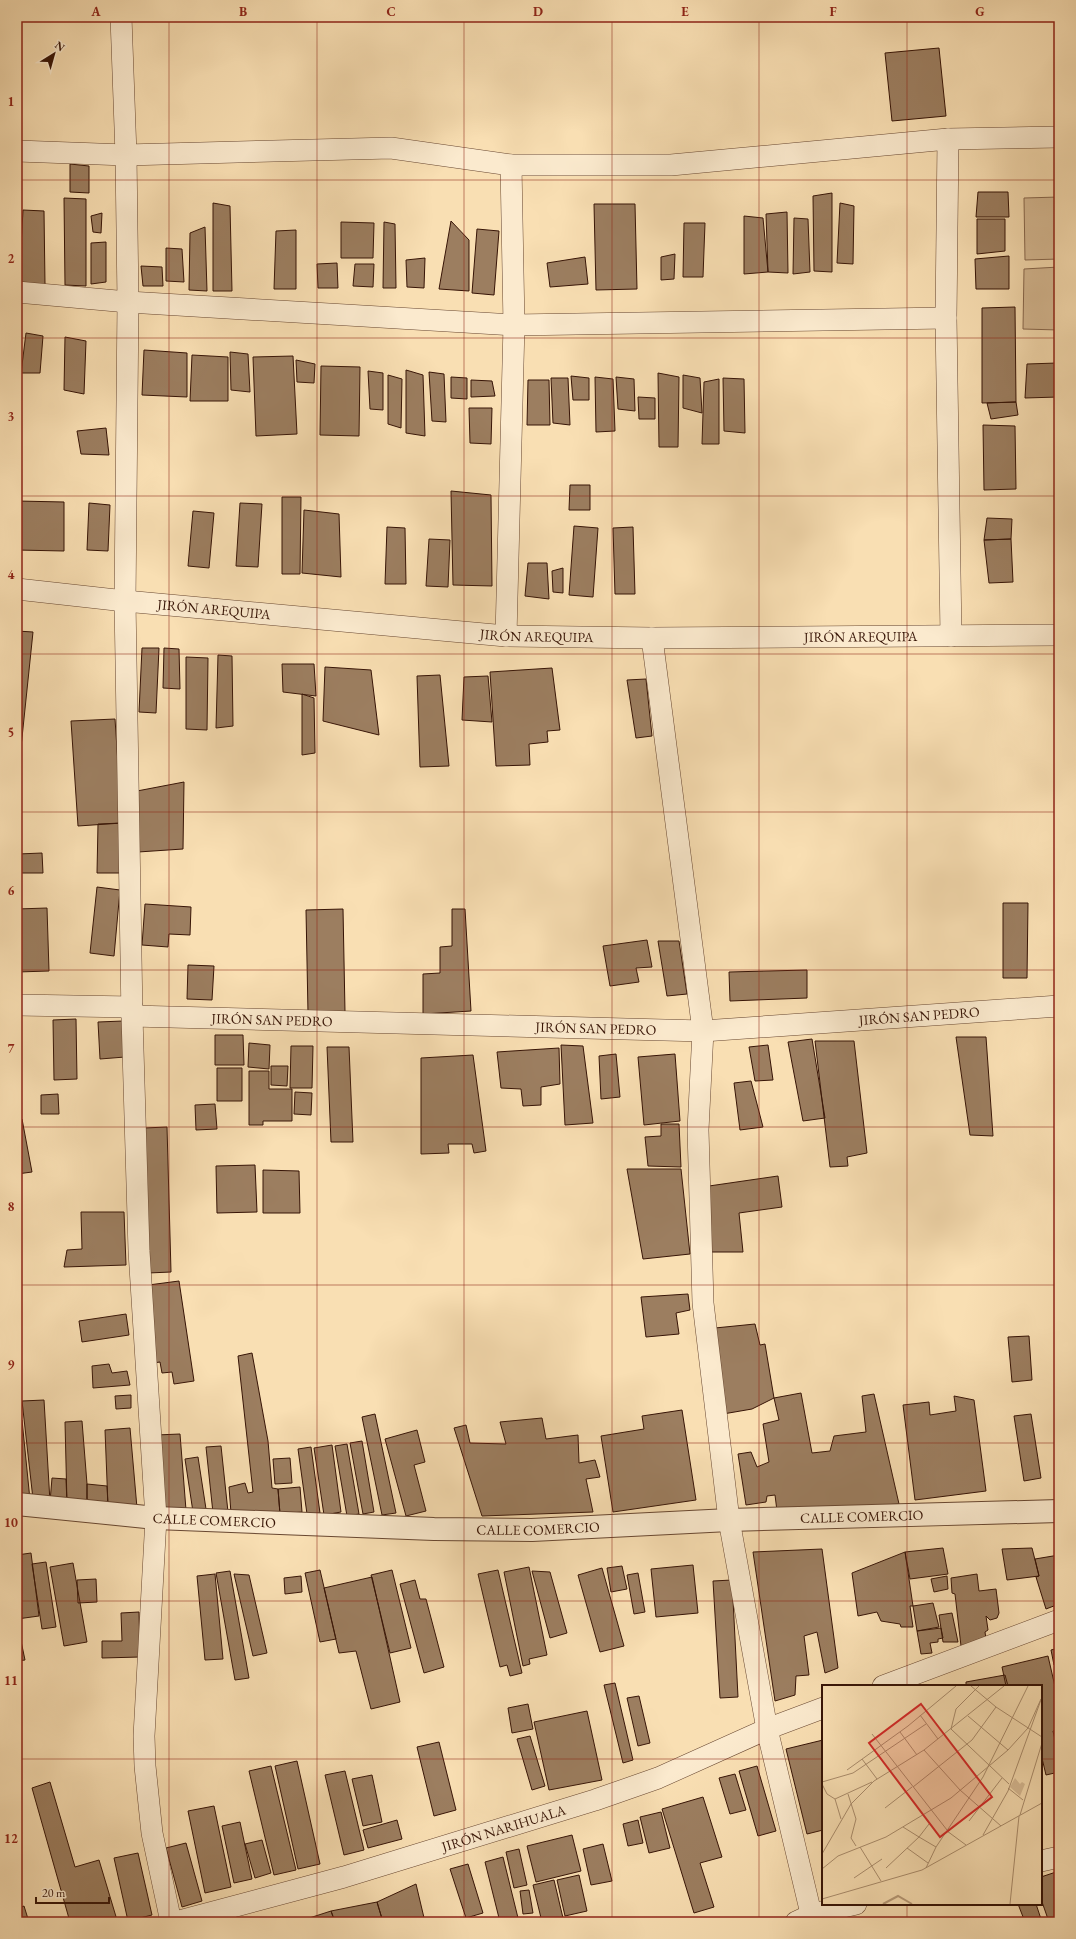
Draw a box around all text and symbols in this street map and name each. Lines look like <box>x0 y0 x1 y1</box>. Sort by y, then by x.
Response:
text: A <box>90 3 101 20</box>
text: B <box>239 3 247 20</box>
text: C <box>386 3 396 20</box>
text: D <box>533 3 543 20</box>
text: E <box>681 3 689 20</box>
text: F <box>829 3 837 20</box>
text: G <box>975 3 985 20</box>
north arrow <box>34 34 74 74</box>
text: N <box>52 38 68 54</box>
text: 1 <box>8 93 15 110</box>
text: 2 <box>8 250 15 267</box>
text: 3 <box>8 408 15 425</box>
text: 4 <box>8 566 15 583</box>
street label: JIRÓN AREQUIPA <box>156 595 272 623</box>
street label: JIRÓN AREQUIPA <box>478 625 594 646</box>
street label: JIRÓN AREQUIPA <box>803 627 918 646</box>
text: 5 <box>8 724 14 741</box>
text: 6 <box>8 882 15 899</box>
street label: JIRÓN SAN PEDRO <box>857 1003 981 1029</box>
street label: JIRÓN SAN PEDRO <box>210 1009 333 1030</box>
street label: JIRÓN SAN PEDRO <box>534 1018 657 1039</box>
text: 7 <box>8 1040 15 1057</box>
text: 8 <box>8 1198 15 1215</box>
text: 9 <box>8 1356 15 1373</box>
street label: CALLE COMERCIO <box>800 1506 924 1527</box>
street label: CALLE COMERCIO <box>152 1509 277 1532</box>
text: 10 <box>4 1514 18 1531</box>
street label: CALLE COMERCIO <box>476 1518 600 1539</box>
text: 11 <box>4 1672 18 1689</box>
inset map <box>822 1685 1042 1905</box>
street label: JIRÓN NARIHUALA <box>439 1800 568 1856</box>
text: 12 <box>4 1830 18 1847</box>
scale bar <box>36 1879 109 1905</box>
text: 20 m <box>42 1885 66 1901</box>

